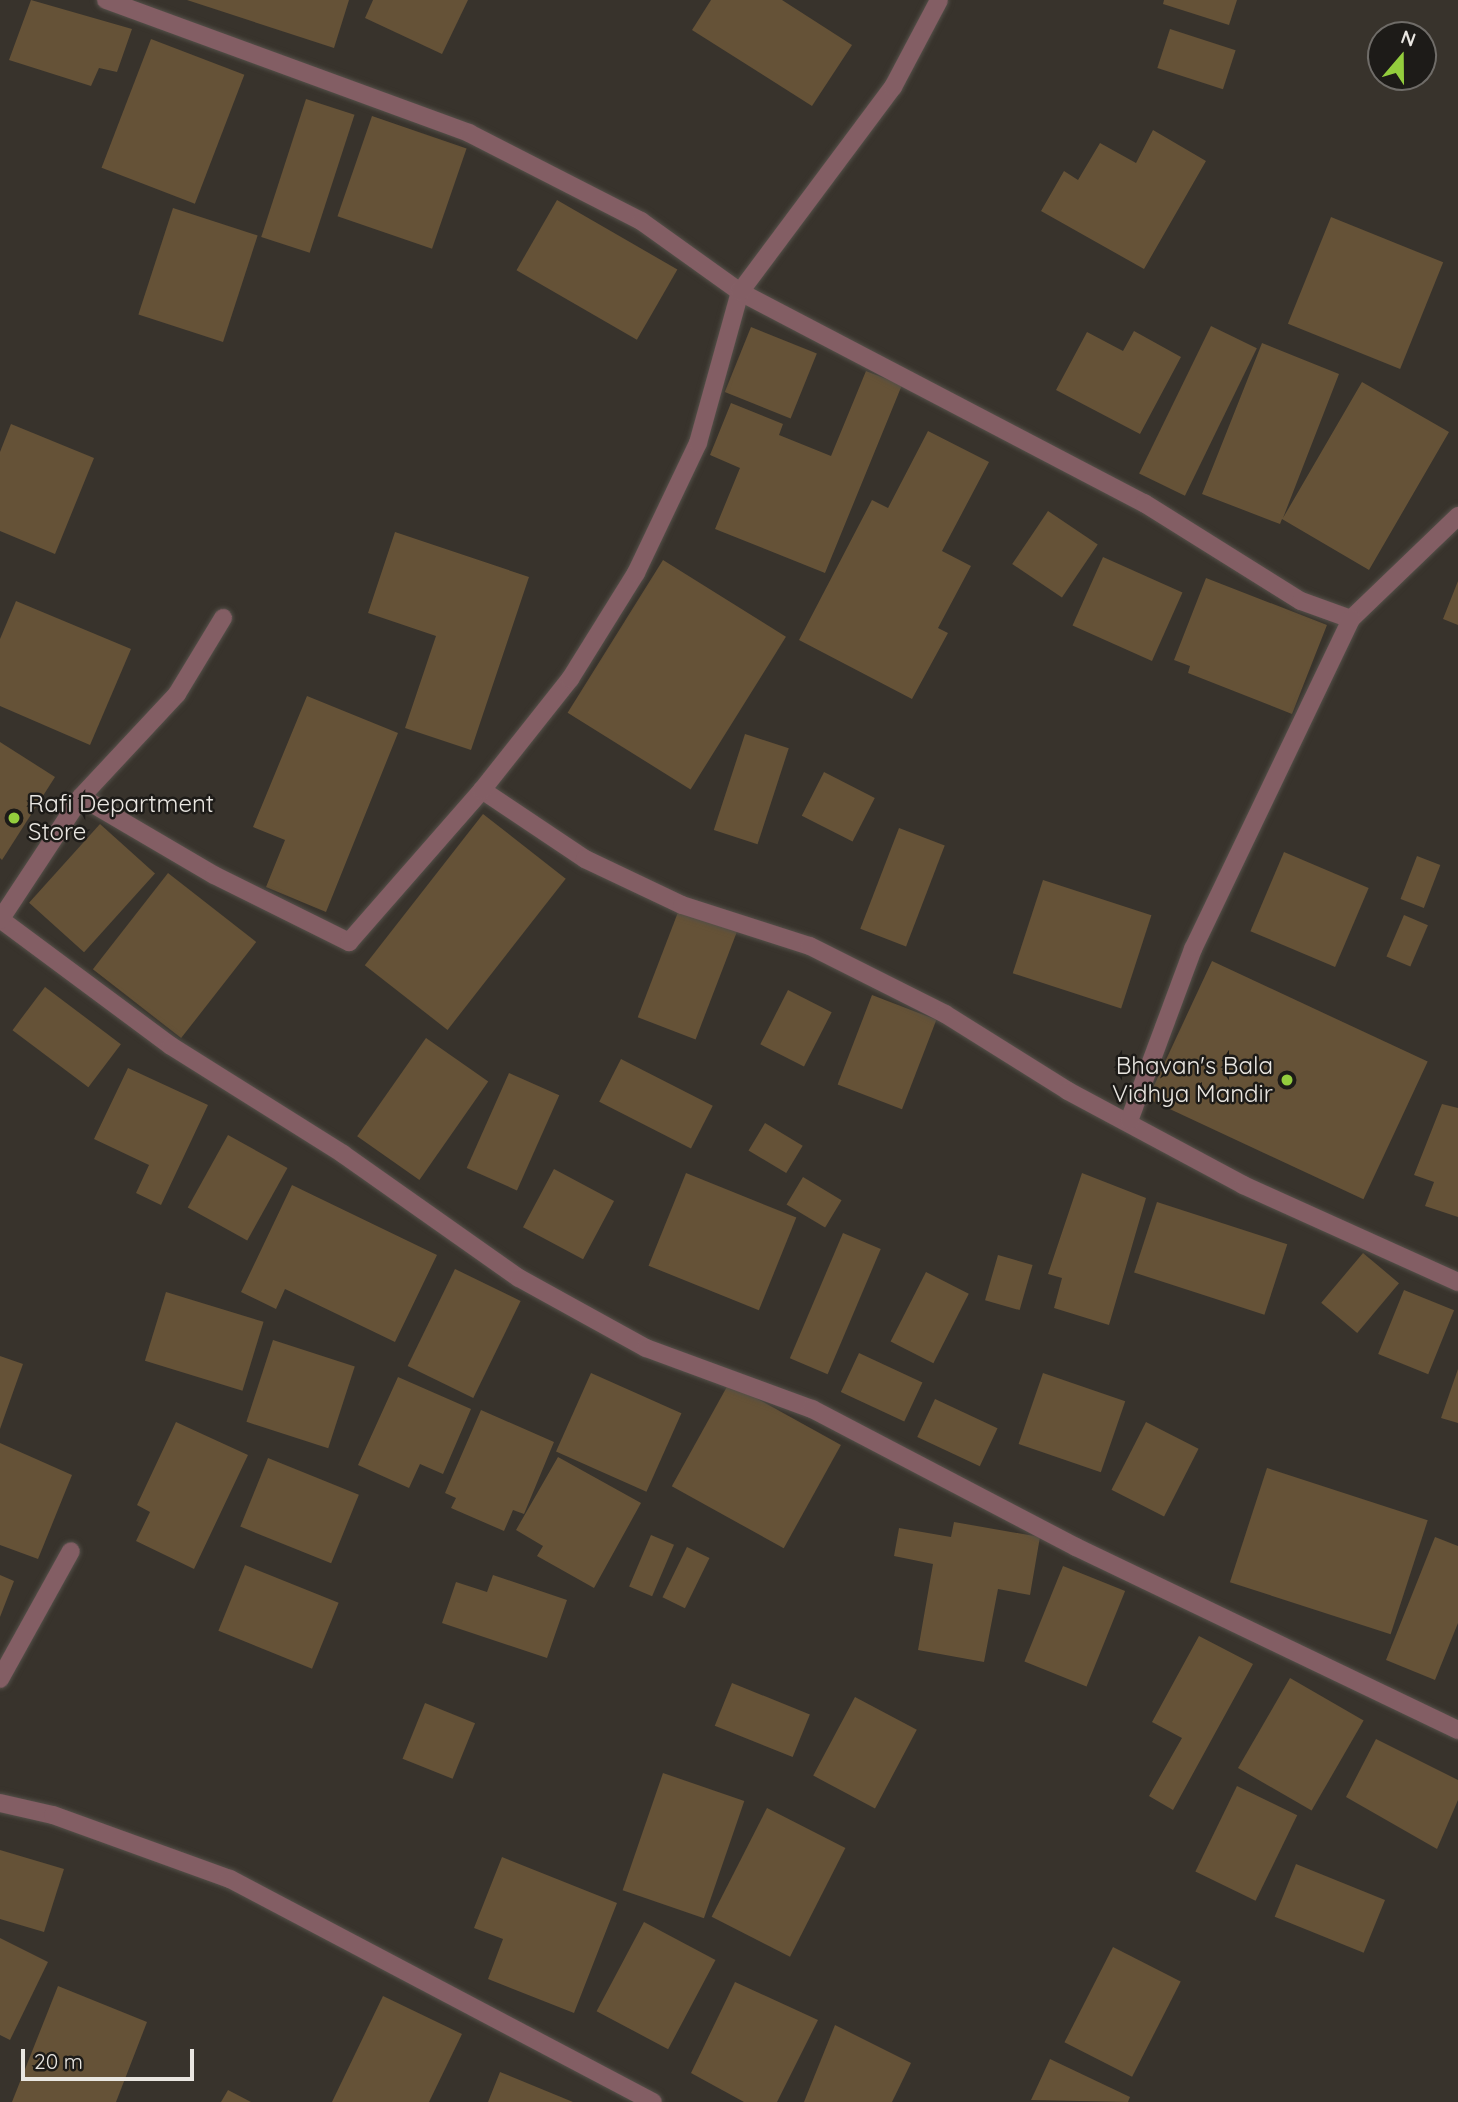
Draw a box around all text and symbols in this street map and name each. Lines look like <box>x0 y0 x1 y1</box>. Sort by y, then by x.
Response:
north arrow <box>1367 21 1437 91</box>
text: N <box>1398 24 1419 52</box>
place label: Rafi Department Store <box>28 790 214 846</box>
marker: Rafi Department Store <box>6 810 22 826</box>
place label: Bhavan's Bala Vidhya Mandir <box>1112 1052 1273 1108</box>
marker: Bhavan's Bala Vidhya Mandir <box>1279 1072 1295 1088</box>
scale bar <box>24 2036 198 2080</box>
text: 20 m <box>34 2048 83 2074</box>

